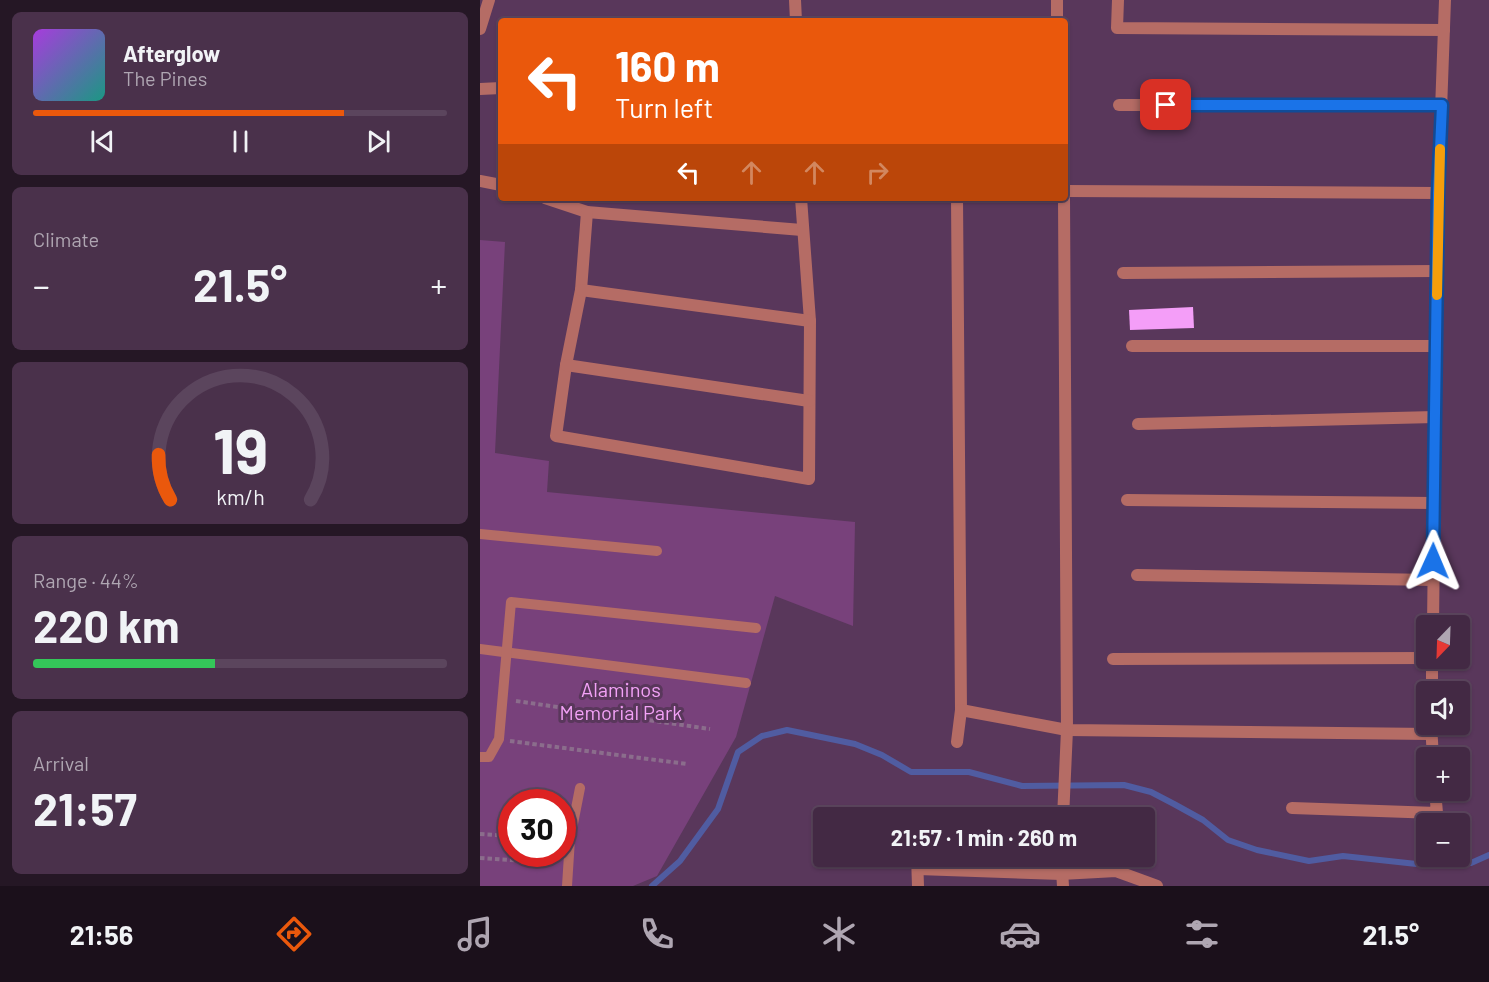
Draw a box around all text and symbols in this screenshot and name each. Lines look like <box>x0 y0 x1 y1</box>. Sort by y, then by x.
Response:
text: Afterglow <box>123 40 220 66</box>
text: 160 m <box>615 40 720 90</box>
icon: left <box>516 42 594 120</box>
text: The Pines <box>123 66 207 90</box>
pin <box>1140 79 1191 130</box>
icon: arrive <box>1149 88 1182 121</box>
text: Turn left <box>615 91 713 123</box>
icon: previous <box>86 125 119 158</box>
icon: pause <box>224 125 257 158</box>
icon: next <box>362 125 395 158</box>
icon: left <box>672 156 705 189</box>
icon: ahead <box>735 156 768 189</box>
icon: ahead <box>798 156 831 189</box>
icon: right <box>861 156 894 189</box>
text: Climate <box>33 227 99 251</box>
text: 21.5° <box>193 257 287 311</box>
text: − <box>33 265 50 305</box>
text: + <box>431 265 447 305</box>
text: 19 <box>212 412 268 486</box>
text: km/h <box>216 484 264 509</box>
position arrow <box>1401 529 1465 593</box>
text: Range · 44% <box>33 568 139 592</box>
text: 220 km <box>33 598 180 652</box>
north arrow <box>1416 615 1470 669</box>
map controls <box>1416 615 1470 867</box>
park label: Alaminos Memorial Park <box>560 677 682 724</box>
button: sound <box>1416 681 1470 735</box>
button: + <box>1416 747 1470 801</box>
text: Arrival <box>33 751 89 775</box>
text: 21:57 <box>33 781 137 835</box>
speed limit sign: 30 <box>498 789 576 867</box>
button: − <box>1416 813 1470 867</box>
text: 21:57 · 1 min · 260 m <box>891 824 1077 850</box>
icon: directions <box>273 913 315 955</box>
icon: music <box>454 913 496 955</box>
icon: phone <box>636 913 678 955</box>
icon: climate <box>818 913 860 955</box>
icon: car <box>999 913 1041 955</box>
icon: filters <box>1181 913 1223 955</box>
text: 21:56 <box>70 918 133 950</box>
text: 21.5° <box>1363 918 1419 950</box>

